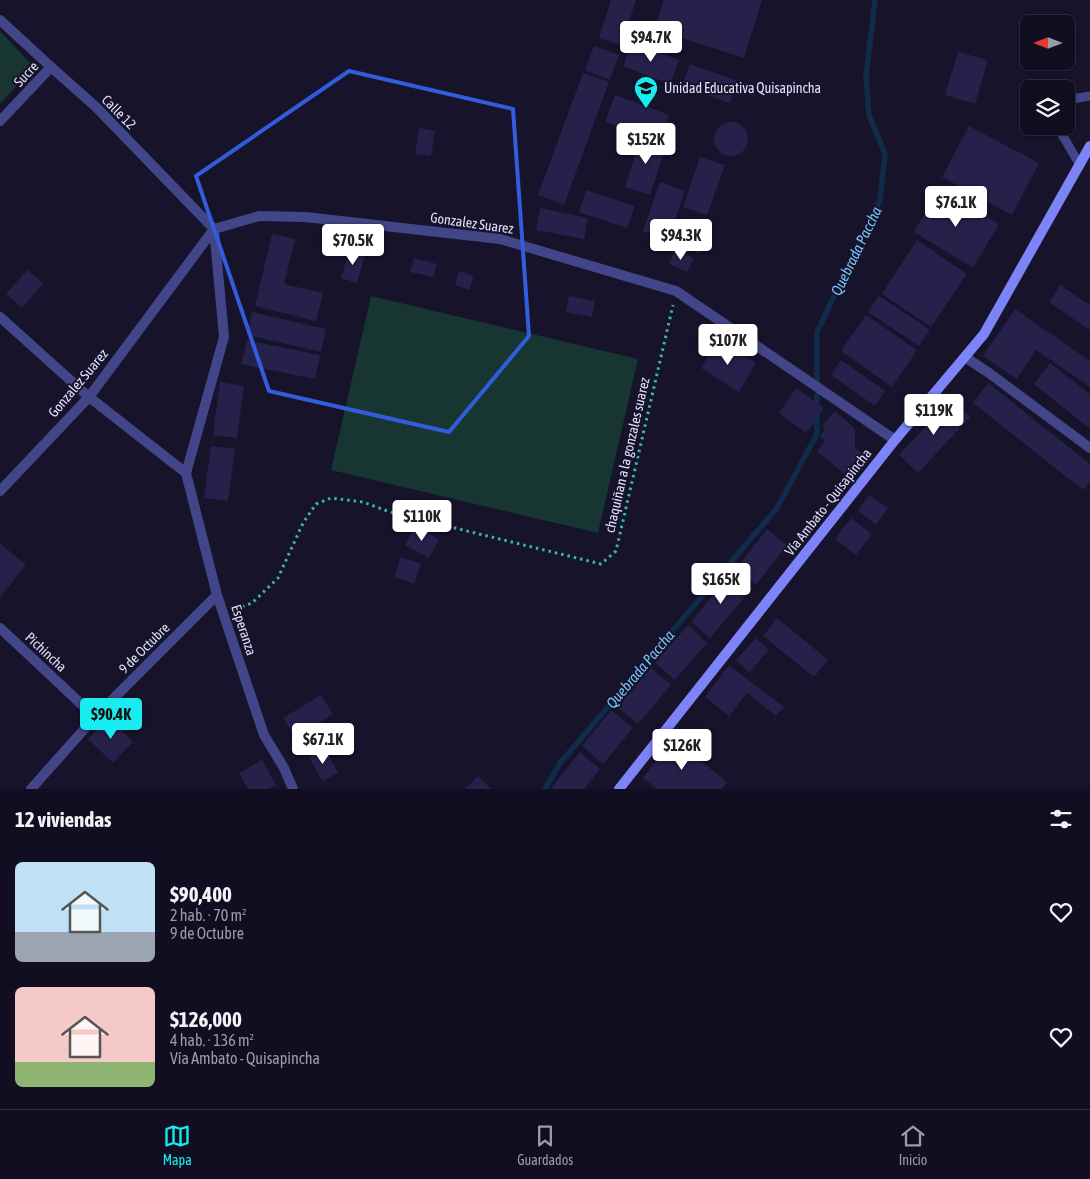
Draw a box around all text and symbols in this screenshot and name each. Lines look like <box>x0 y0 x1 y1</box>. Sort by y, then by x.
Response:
north arrow <box>1020 15 1075 70</box>
map controls <box>1020 15 1075 135</box>
pin: $94.7K <box>610 20 692 63</box>
text: $94.7K <box>631 28 671 46</box>
street label: Sucre <box>10 58 42 90</box>
school or university icon: Unidad Educativa Quisapincha <box>633 75 659 109</box>
place label: Unidad Educativa Quisapincha <box>664 80 821 96</box>
button: layers <box>1020 80 1075 135</box>
street label: Calle 12 <box>99 92 139 132</box>
pin: $152K <box>611 122 681 165</box>
text: $152K <box>627 130 665 148</box>
pin: $76.1K <box>915 186 997 228</box>
text: $76.1K <box>936 193 976 211</box>
water label: Quebrada Paccha <box>827 204 885 298</box>
street label: Gonzalez Suarez <box>429 209 515 237</box>
pin: $94.3K <box>640 218 722 261</box>
pin: $70.5K <box>312 224 394 266</box>
text: $94.3K <box>661 226 701 244</box>
text: $70.5K <box>333 231 373 249</box>
pin: $107K <box>693 324 763 366</box>
text: $107K <box>709 331 747 349</box>
street label: Gonzalez Suarez <box>45 346 111 420</box>
street label: chaquiñan a la gonzales suarez <box>601 376 653 534</box>
pin: $119K <box>899 394 969 436</box>
text: $119K <box>915 401 953 419</box>
street label: Vía Ambato - Quisapincha <box>781 445 875 559</box>
pin: $110K <box>387 500 457 542</box>
text: $110K <box>403 507 441 525</box>
pin: $165K <box>686 562 756 605</box>
text: $165K <box>702 570 740 588</box>
street label: Esperanza <box>228 603 260 657</box>
street label: 9 de Octubre <box>115 619 173 677</box>
water label: Quebrada Paccha <box>602 627 678 711</box>
street label: Pichincha <box>22 629 70 675</box>
pin: $90.4K <box>70 698 152 740</box>
text: $90.4K <box>91 705 131 723</box>
pin: $67.1K <box>282 722 364 765</box>
pin: $126K <box>647 728 717 771</box>
text: $67.1K <box>303 730 343 748</box>
text: $126K <box>663 736 701 754</box>
icon: filters <box>1047 805 1075 833</box>
text: 12 viviendas <box>15 807 111 831</box>
icon: home <box>55 882 115 942</box>
text: $90,400 <box>170 882 232 906</box>
icon: heart <box>1047 898 1075 926</box>
text: 2 hab. · 70 m² <box>170 906 246 924</box>
text: 9 de Octubre <box>170 924 244 942</box>
icon: home <box>55 1007 115 1067</box>
text: $126,000 <box>170 1007 242 1031</box>
icon: heart <box>1047 1023 1075 1051</box>
text: 4 hab. · 136 m² <box>170 1031 254 1049</box>
text: Vía Ambato - Quisapincha <box>170 1049 320 1067</box>
tab: Mapa <box>163 1122 192 1168</box>
tab: Guardados <box>517 1122 573 1168</box>
tab: Inicio <box>899 1122 927 1168</box>

